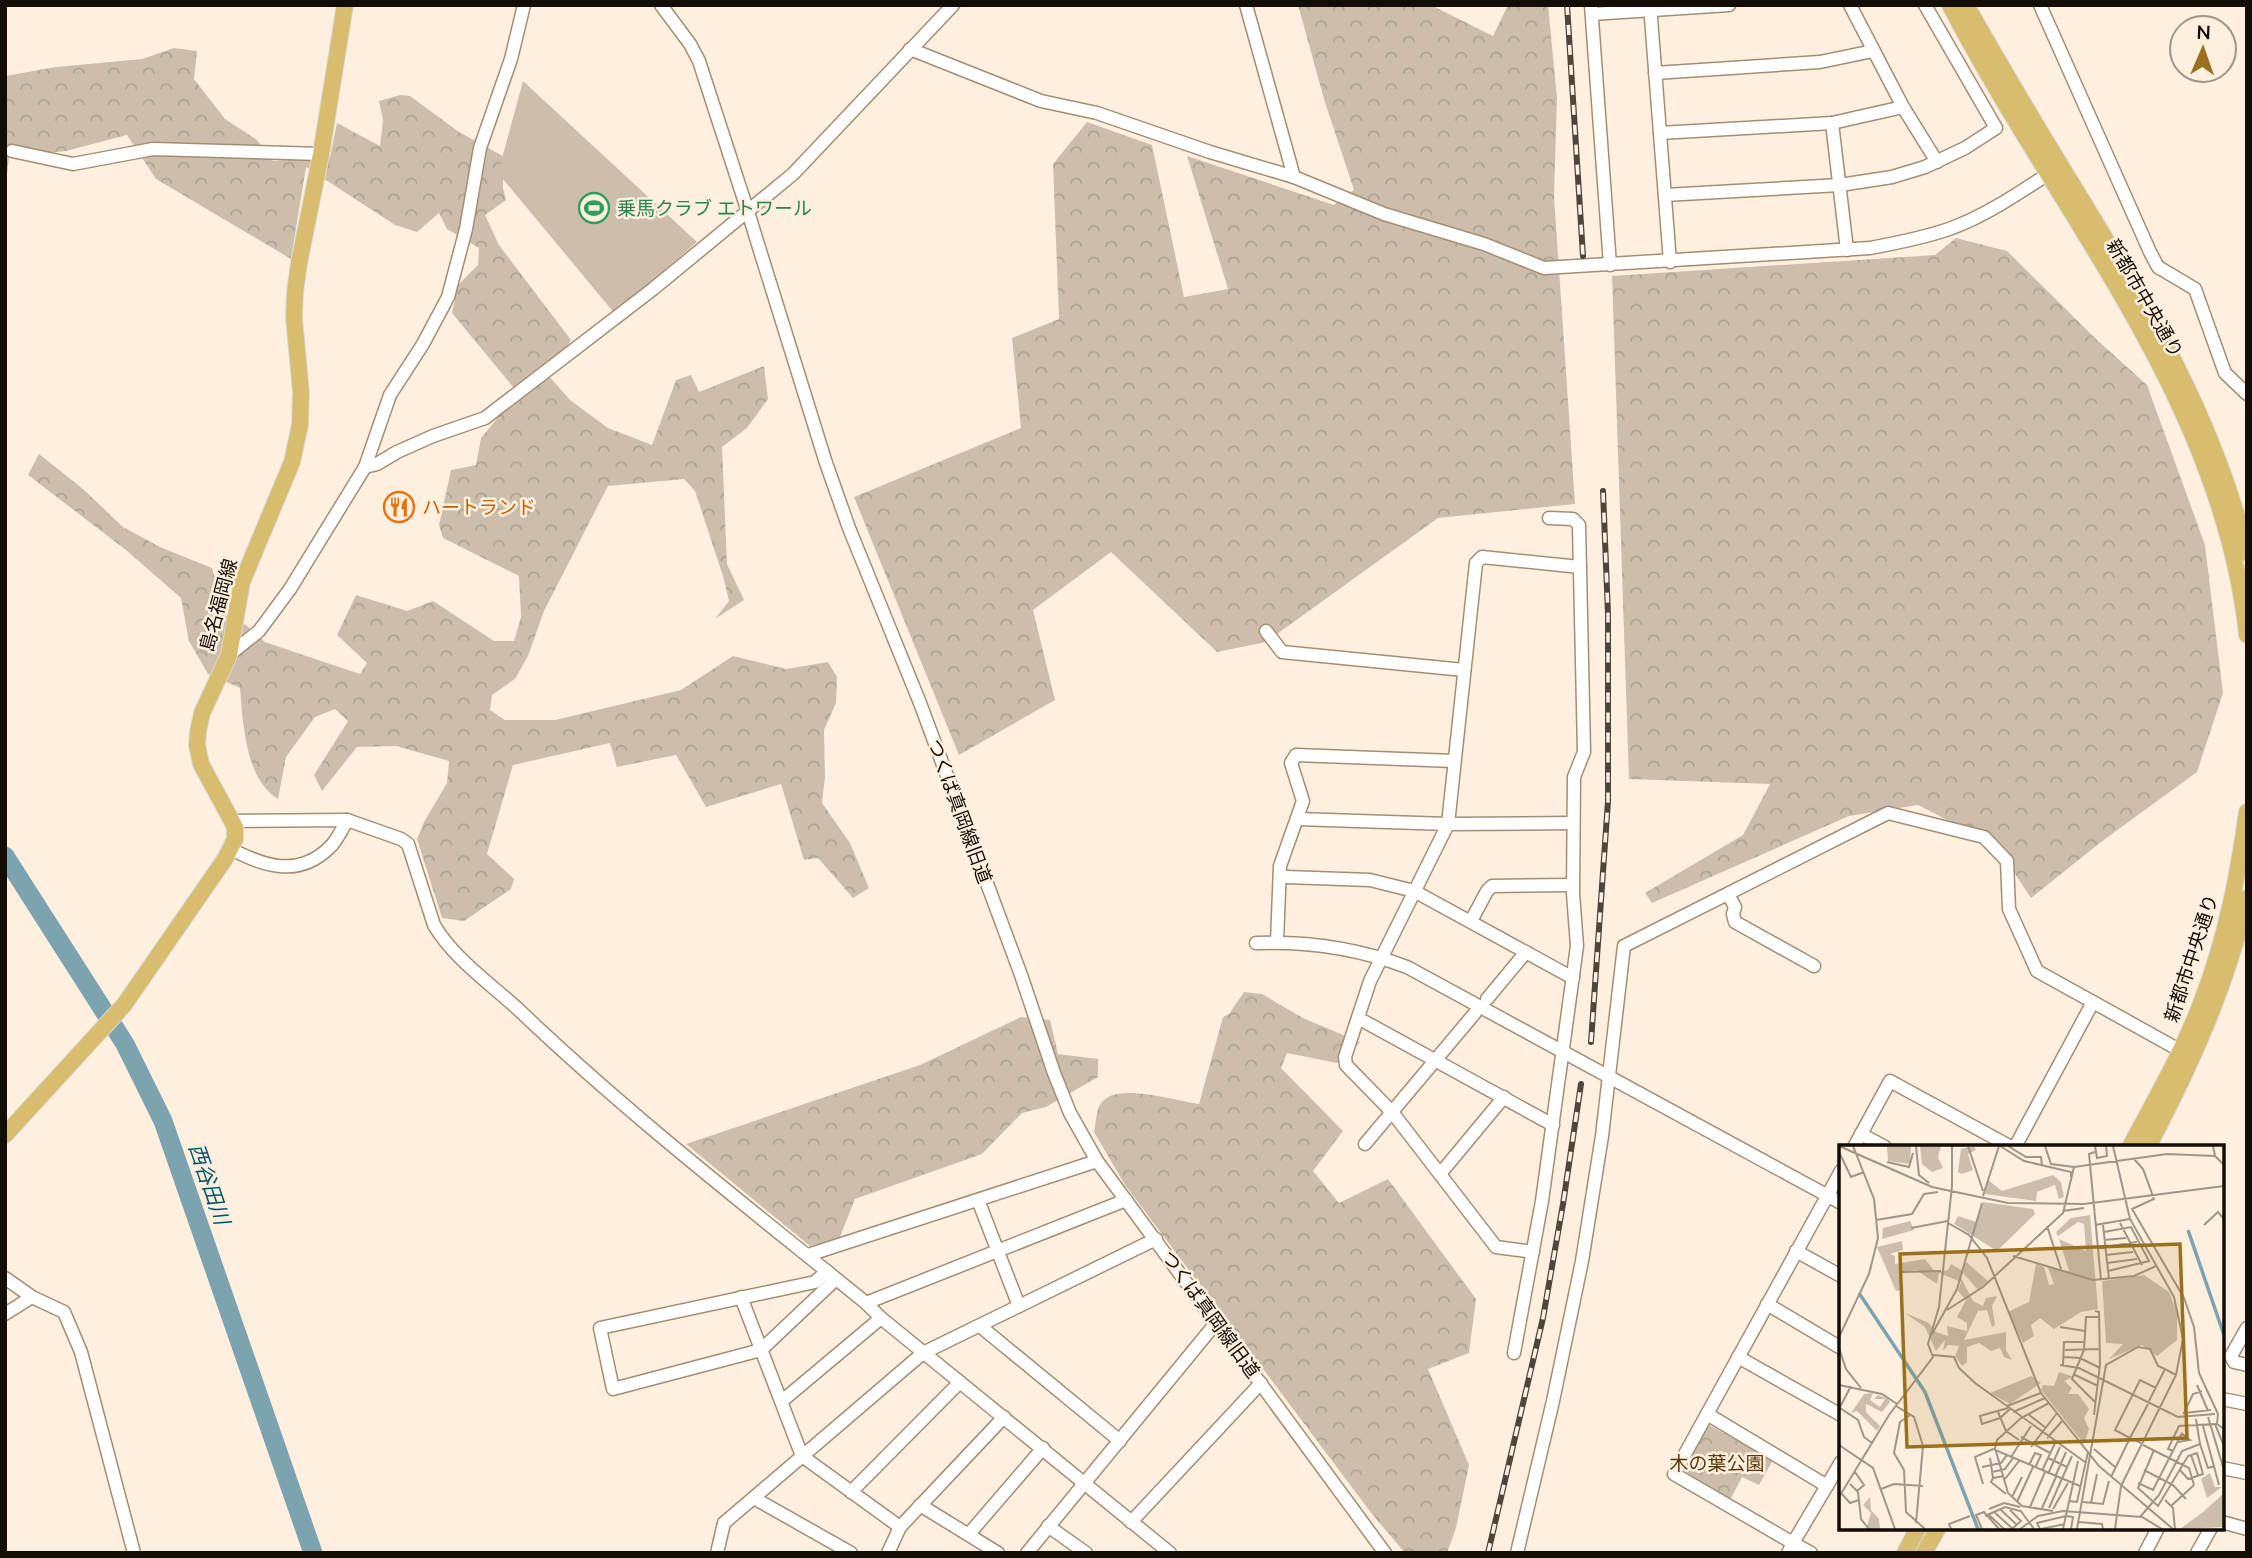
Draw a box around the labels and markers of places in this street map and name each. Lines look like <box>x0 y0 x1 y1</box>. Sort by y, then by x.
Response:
sports icon: 乗馬クラブ エトワール <box>577 191 611 225</box>
place label: 乗馬クラブ エトワール <box>617 196 812 220</box>
restaurant icon: ハートランド <box>382 490 416 524</box>
place label: ハートランド <box>422 495 536 519</box>

